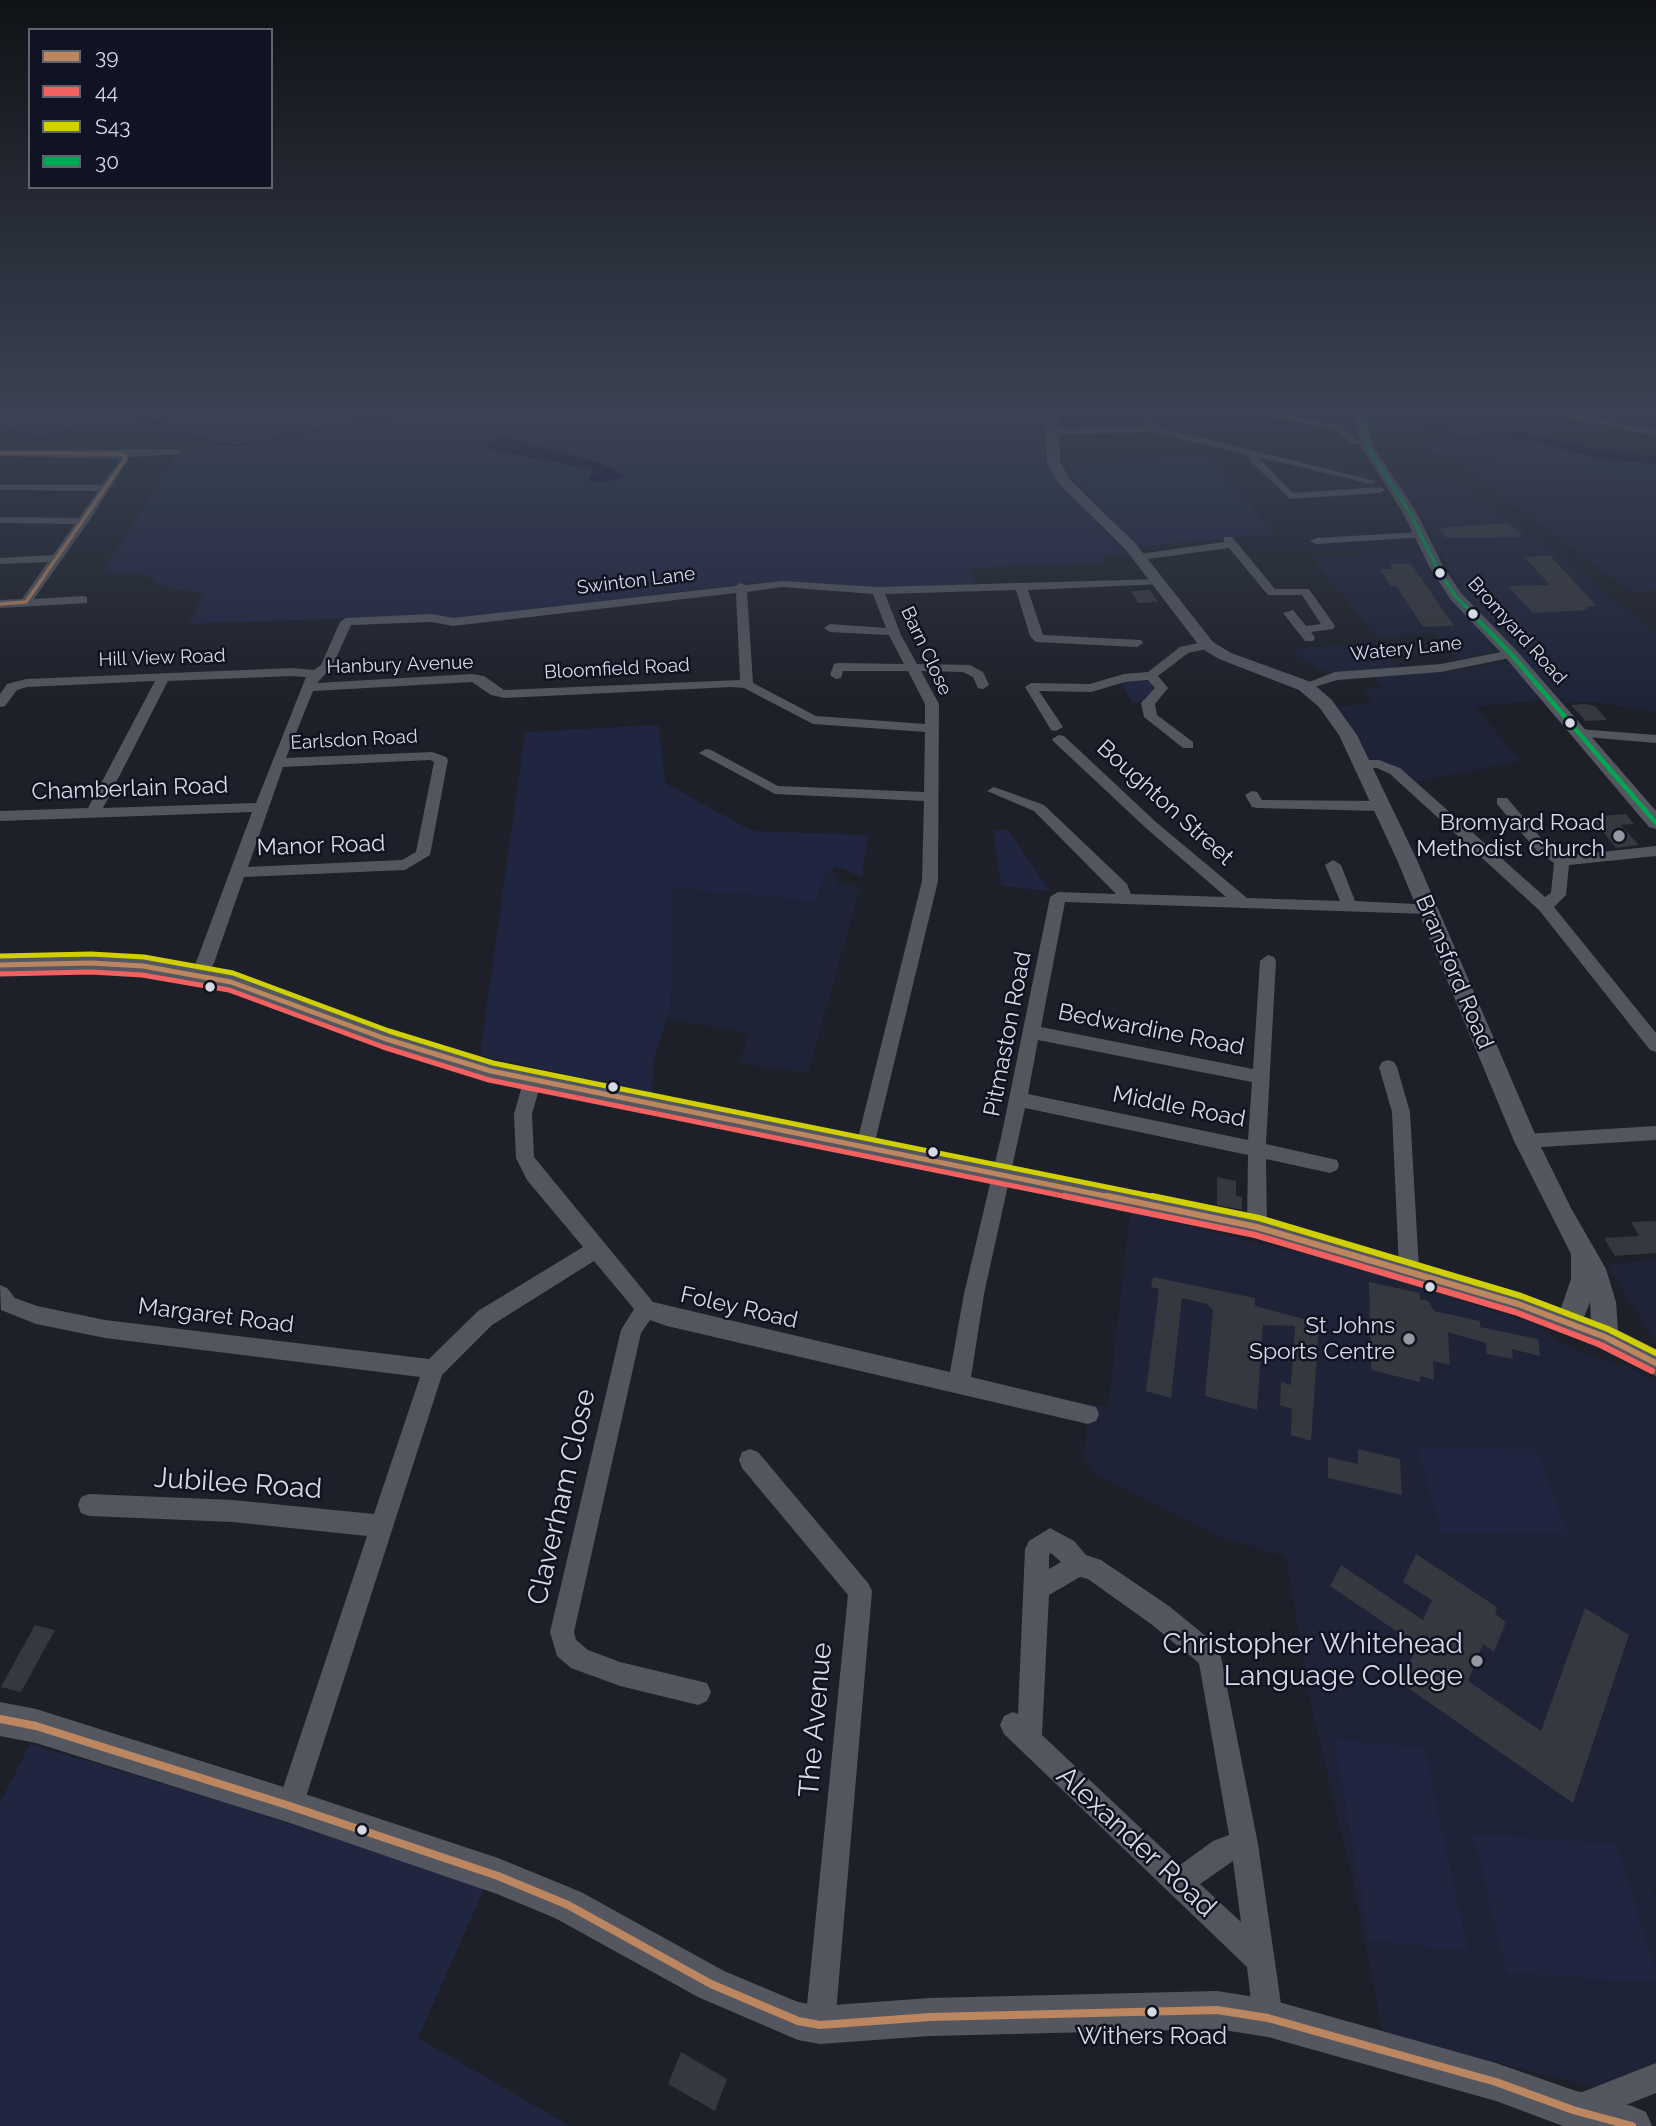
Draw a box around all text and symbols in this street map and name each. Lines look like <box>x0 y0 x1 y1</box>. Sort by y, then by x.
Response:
legend <box>28 28 273 189</box>
text: 39 <box>95 44 119 69</box>
text: 44 <box>95 79 118 104</box>
text: S43 <box>95 114 130 139</box>
text: 30 <box>95 149 119 174</box>
street label: Swinton Lane <box>576 562 696 600</box>
unlabelled marker <box>1433 566 1447 580</box>
street label: Bromyard Road <box>1463 573 1571 689</box>
street label: Barn Close <box>896 603 956 699</box>
unlabelled marker <box>1466 607 1480 621</box>
street label: Watery Lane <box>1349 632 1463 666</box>
street label: Hill View Road <box>98 644 226 672</box>
street label: Hanbury Avenue <box>326 651 474 679</box>
street label: Bloomfield Road <box>544 654 690 684</box>
unlabelled marker <box>1563 716 1577 730</box>
street label: Earlsdon Road <box>290 725 418 755</box>
street label: Boughton Street <box>1091 734 1239 872</box>
street label: Chamberlain Road <box>31 772 229 806</box>
place label: Bromyard Road Methodist Church <box>1416 809 1605 863</box>
marker: Bromyard Road Methodist Church <box>1611 828 1627 844</box>
street label: Manor Road <box>256 830 386 862</box>
street label: Bransford Road <box>1409 891 1499 1053</box>
street label: Pitmaston Road <box>978 949 1038 1119</box>
unlabelled marker <box>203 980 217 994</box>
street label: Bedwardine Road <box>1056 998 1246 1062</box>
unlabelled marker <box>606 1080 620 1094</box>
street label: Middle Road <box>1110 1081 1248 1133</box>
unlabelled marker <box>926 1145 940 1159</box>
unlabelled marker <box>1423 1280 1437 1294</box>
street label: Foley Road <box>678 1281 800 1335</box>
street label: Margaret Road <box>136 1293 296 1339</box>
place label: St Johns Sports Centre <box>1249 1312 1395 1366</box>
marker: St Johns Sports Centre <box>1401 1331 1417 1347</box>
street label: Claverham Close <box>521 1386 603 1608</box>
street label: Jubilee Road <box>153 1461 323 1507</box>
place label: Christopher Whitehead Language College <box>1162 1628 1463 1694</box>
street label: The Avenue <box>792 1641 840 1799</box>
marker: Christopher Whitehead Language College <box>1469 1653 1485 1669</box>
street label: Alexander Road <box>1049 1759 1223 1925</box>
unlabelled marker <box>355 1823 369 1837</box>
marker: Withers Road <box>1145 2005 1159 2019</box>
place label: Withers Road <box>1077 2023 1227 2051</box>

